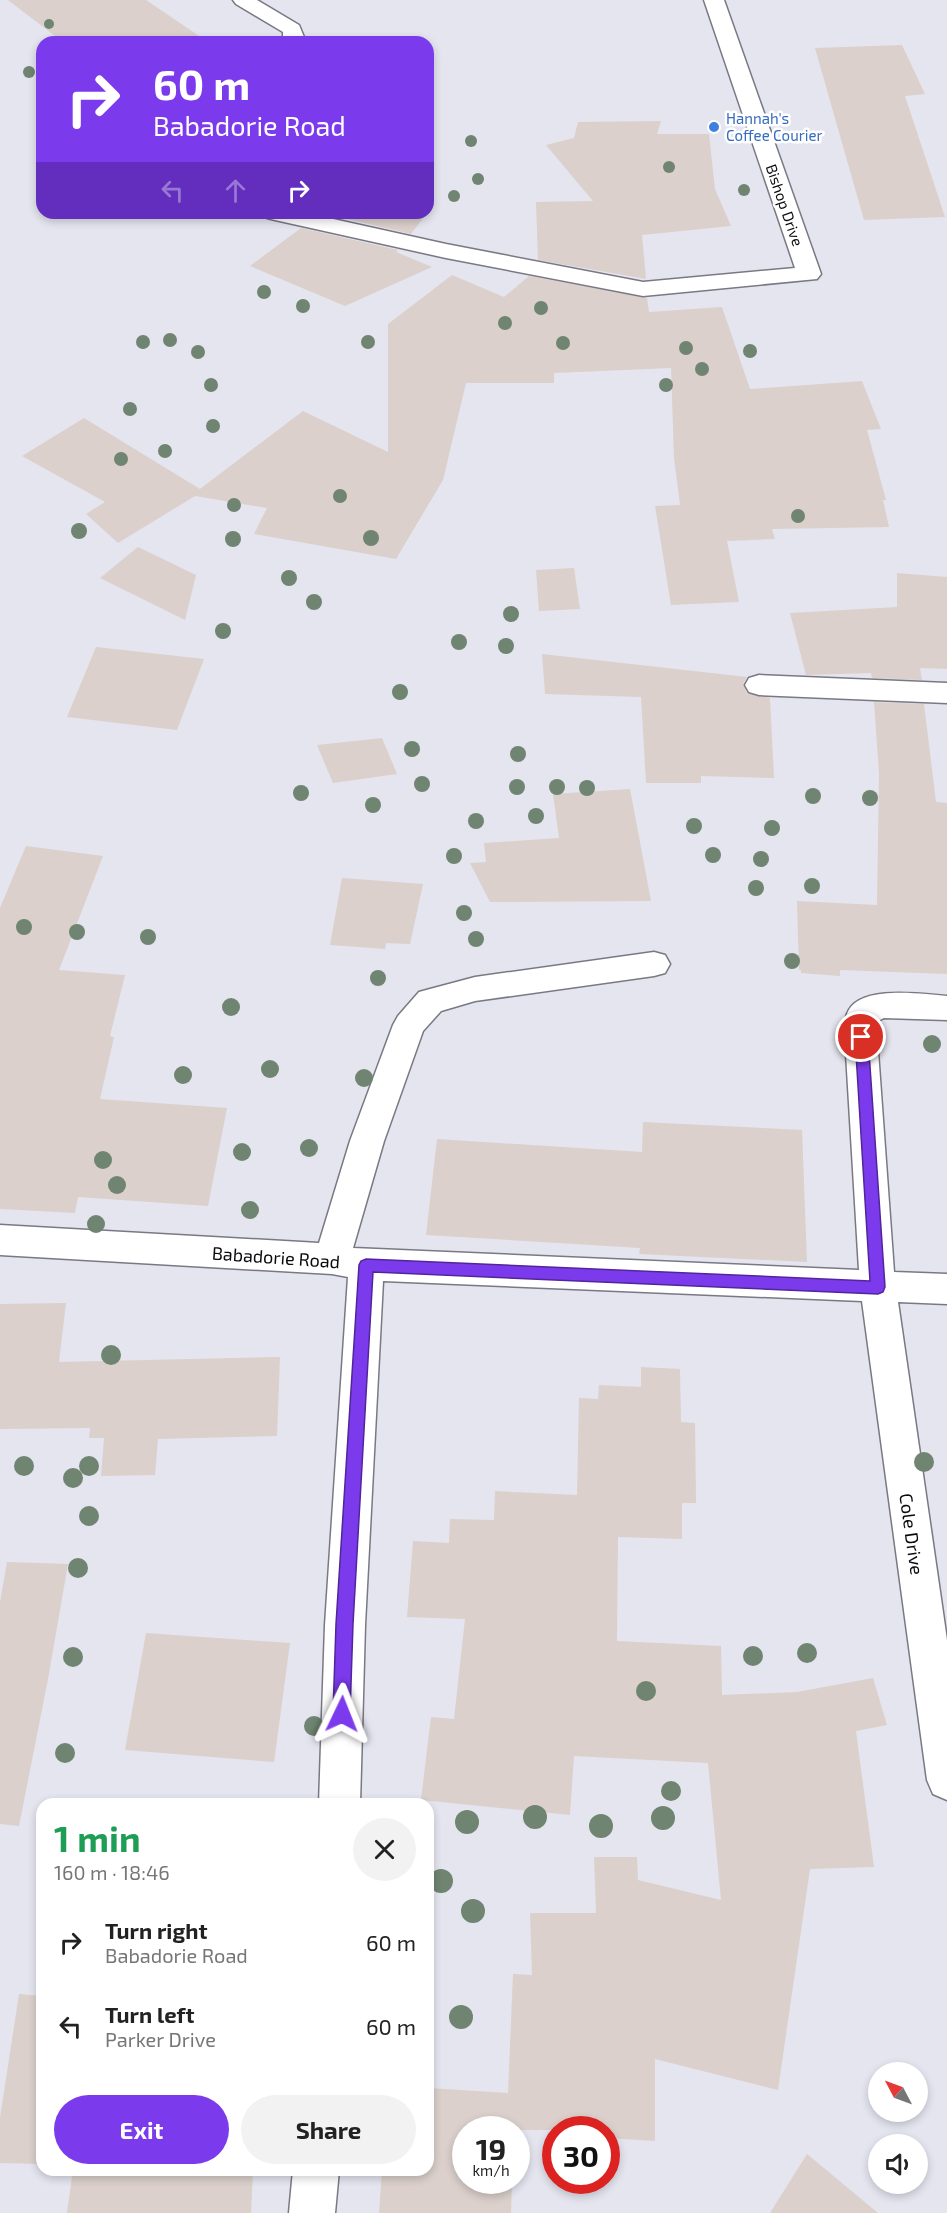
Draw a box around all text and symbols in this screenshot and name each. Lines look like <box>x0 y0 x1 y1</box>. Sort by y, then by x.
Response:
text: 60 m <box>153 58 250 108</box>
icon: right <box>54 60 132 138</box>
text: Babadorie Road <box>153 109 346 141</box>
place label: Hannah's Coffee Courier <box>726 109 822 144</box>
marker: Hannah's Coffee Courier <box>707 120 721 134</box>
street label: Bishop Drive <box>763 162 807 248</box>
icon: left <box>156 174 189 207</box>
icon: ahead <box>219 174 252 207</box>
icon: right <box>282 174 315 207</box>
pin <box>835 1011 886 1062</box>
icon: arrive <box>844 1020 877 1053</box>
street label: Babadorie Road <box>211 1242 341 1272</box>
street label: Cole Drive <box>895 1492 929 1576</box>
position arrow <box>310 1682 374 1746</box>
text: 1 min <box>54 1816 141 1859</box>
button: close <box>353 1818 416 1881</box>
text: 160 m · 18:46 <box>54 1860 170 1884</box>
text: Turn right <box>105 1917 207 1943</box>
icon: right <box>54 1926 87 1959</box>
text: 60 m <box>366 1929 416 1955</box>
text: Babadorie Road <box>105 1943 248 1967</box>
text: Turn left <box>105 2001 194 2027</box>
icon: left <box>54 2010 87 2043</box>
text: 60 m <box>366 2013 416 2039</box>
text: Parker Drive <box>105 2027 216 2051</box>
north arrow <box>868 2062 928 2122</box>
map controls <box>868 2062 928 2194</box>
button: Exit <box>54 2095 229 2164</box>
button: Share <box>241 2095 416 2164</box>
speed limit sign: 30 <box>542 2116 620 2194</box>
text: 19 <box>476 2130 506 2166</box>
button: sound <box>868 2134 928 2194</box>
text: km/h <box>472 2161 510 2179</box>

